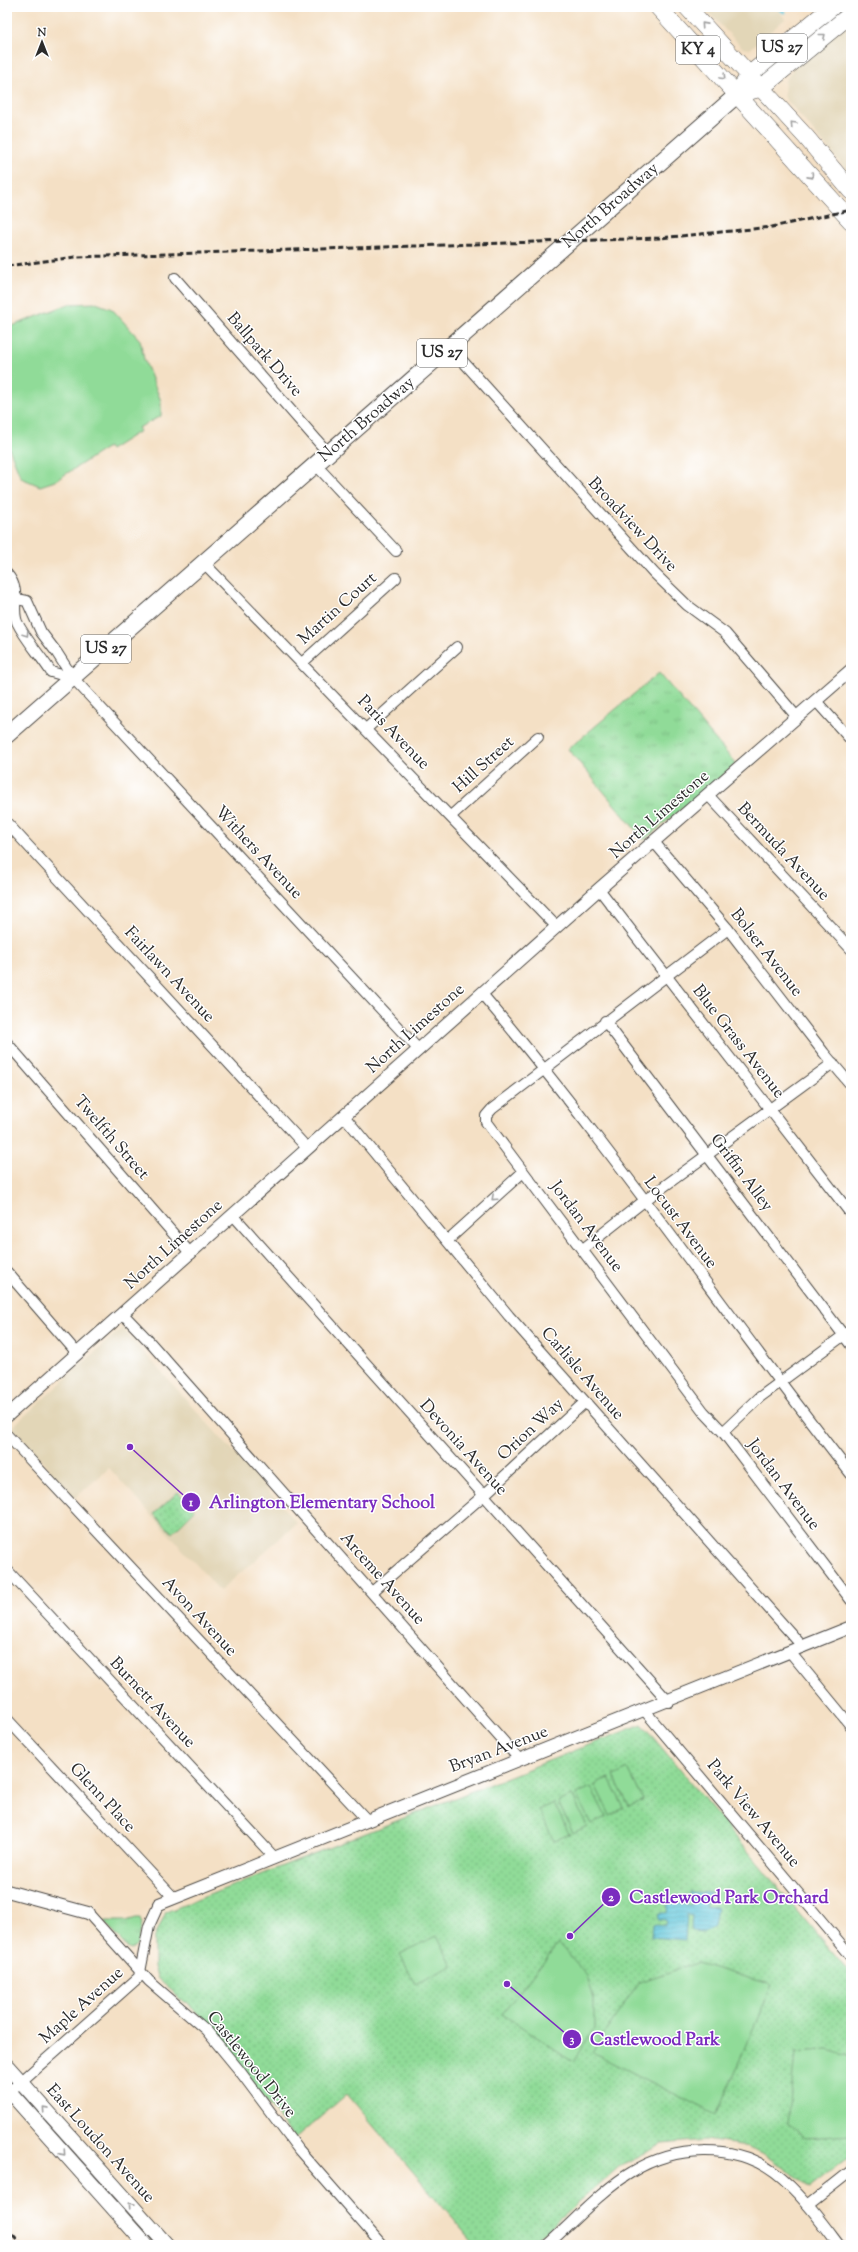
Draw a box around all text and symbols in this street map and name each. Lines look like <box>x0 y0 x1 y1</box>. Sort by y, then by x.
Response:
north arrow <box>22 22 62 62</box>
one-way arrow <box>701 22 708 30</box>
text: N <box>37 25 47 41</box>
road number: US 27 <box>757 34 807 62</box>
one-way arrow <box>819 34 826 41</box>
road number: KY 4 <box>676 36 720 64</box>
one-way arrow <box>718 72 725 80</box>
one-way arrow <box>790 121 798 129</box>
street label: North Broadway <box>558 157 665 255</box>
one-way arrow <box>807 171 814 179</box>
street label: Ballpark Drive <box>221 308 308 403</box>
road number: US 27 <box>417 339 467 367</box>
street label: North Broadway <box>314 371 421 469</box>
street label: Broadview Drive <box>582 472 682 578</box>
street label: Martin Court <box>293 567 383 651</box>
one-way arrow <box>21 630 28 637</box>
road number: US 27 <box>81 635 131 663</box>
street label: Paris Avenue <box>351 690 435 776</box>
street label: Hill Street <box>448 731 520 799</box>
street label: North Limestone <box>605 765 715 865</box>
street label: Bermuda Avenue <box>731 798 835 907</box>
street label: Withers Avenue <box>208 801 308 905</box>
street label: Bolser Avenue <box>724 904 808 1002</box>
street label: Fairlawn Avenue <box>118 922 220 1028</box>
street label: North Limestone <box>362 978 470 1080</box>
street label: Blue Grass Avenue <box>686 980 790 1104</box>
street label: Twelfth Street <box>68 1091 154 1185</box>
street label: Griffin Alley <box>704 1129 778 1217</box>
street label: Locust Avenue <box>637 1172 723 1274</box>
street label: Jordan Avenue <box>543 1176 628 1278</box>
street label: North Limestone <box>120 1194 228 1296</box>
one-way arrow <box>491 1194 499 1201</box>
street label: Carlisle Avenue <box>535 1322 629 1426</box>
street label: Orion Way <box>493 1393 570 1467</box>
street label: Devonia Avenue <box>413 1395 513 1501</box>
street label: Jordan Avenue <box>740 1434 825 1536</box>
callout: Arlington Elementary School <box>181 1487 443 1517</box>
text: Arlington Elementary School <box>209 1491 436 1517</box>
text: 1 <box>188 1494 194 1512</box>
street label: Arceme Avenue <box>334 1527 430 1631</box>
street label: Avon Avenue <box>156 1572 242 1662</box>
street label: Burnett Avenue <box>103 1652 201 1754</box>
street label: Bryan Avenue <box>446 1720 552 1780</box>
street label: Park View Avenue <box>701 1755 805 1873</box>
street label: Glenn Place <box>63 1758 141 1838</box>
callout: Castlewood Park Orchard <box>601 1882 836 1912</box>
text: Castlewood Park Orchard <box>629 1886 829 1912</box>
text: 2 <box>608 1889 614 1907</box>
street label: Maple Avenue <box>35 1962 129 2050</box>
street label: Castlewood Drive <box>200 2007 302 2124</box>
callout: Castlewood Park <box>562 2024 728 2054</box>
text: Castlewood Park <box>590 2028 720 2054</box>
text: 3 <box>570 2031 575 2049</box>
street label: East Loudon Avenue <box>40 2079 160 2209</box>
one-way arrow <box>42 2106 49 2113</box>
one-way arrow <box>59 2148 66 2155</box>
one-way arrow <box>129 2203 136 2210</box>

